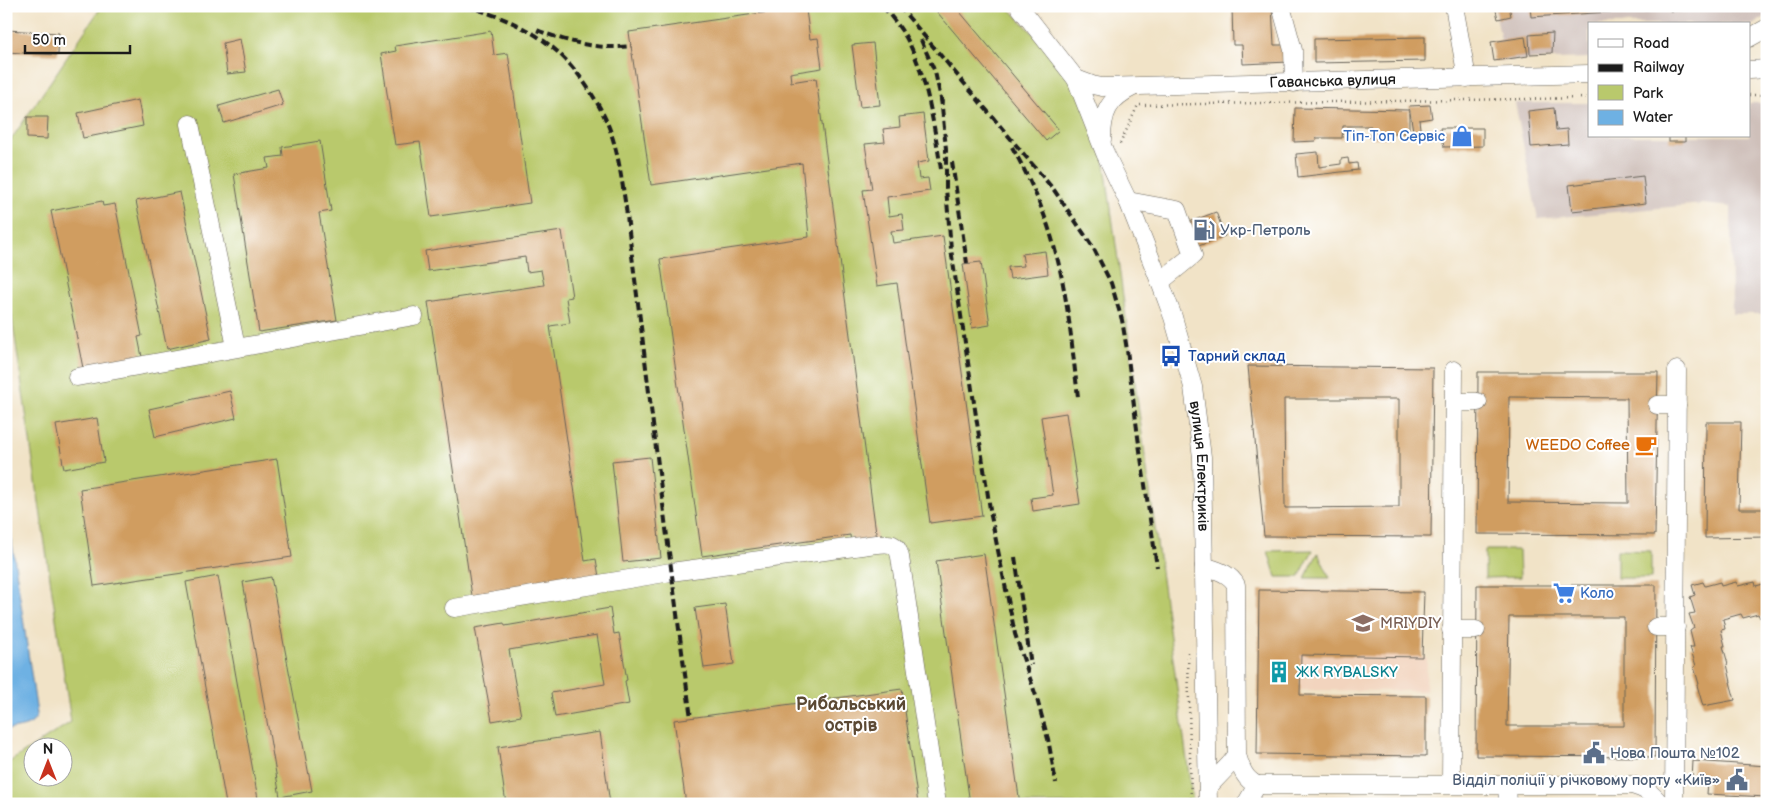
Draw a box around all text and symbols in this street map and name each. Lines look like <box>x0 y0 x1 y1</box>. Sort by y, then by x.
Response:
scale bar <box>25 22 130 54</box>
legend <box>1588 22 1750 138</box>
text: 50 m <box>32 31 66 50</box>
text: Road <box>1633 34 1669 53</box>
text: Railway <box>1633 58 1684 77</box>
street label: Гаванська вулиця <box>1269 70 1396 93</box>
text: Park <box>1633 84 1664 103</box>
text: Water <box>1633 108 1673 127</box>
shop icon: Тіп-Топ Сервіс <box>1449 123 1475 149</box>
place label: Тіп-Топ Сервіс <box>1343 127 1446 146</box>
fuel station icon: Укр-Петроль <box>1191 217 1217 243</box>
place label: Укр-Петроль <box>1220 221 1311 240</box>
bus stop icon: Тарний склад <box>1158 343 1184 369</box>
place label: Тарний склад <box>1188 347 1285 366</box>
street label: вулиця Електриків <box>1185 400 1212 532</box>
cafe icon: WEEDO Coffee <box>1633 432 1659 458</box>
place label: WEEDO Coffee <box>1526 436 1630 455</box>
supermarket icon: Коло <box>1551 580 1577 606</box>
place label: Коло <box>1580 584 1614 603</box>
school or university icon: MRIYDIY <box>1350 610 1376 636</box>
place label: MRIYDIY <box>1380 614 1442 633</box>
building icon: ЖК RYBALSKY <box>1266 659 1292 685</box>
place label: ЖК RYBALSKY <box>1296 663 1398 682</box>
district label: Рибальський острів <box>796 694 906 736</box>
north arrow <box>22 738 72 788</box>
public building icon: Нова Пошта №102 <box>1581 740 1607 766</box>
text: N <box>43 741 53 758</box>
place label: Нова Пошта №102 <box>1610 744 1740 763</box>
public building icon: Відділ поліції у річковому порту «Київ» <box>1724 767 1750 793</box>
place label: Відділ поліції у річковому порту «Київ» <box>1452 771 1720 790</box>

